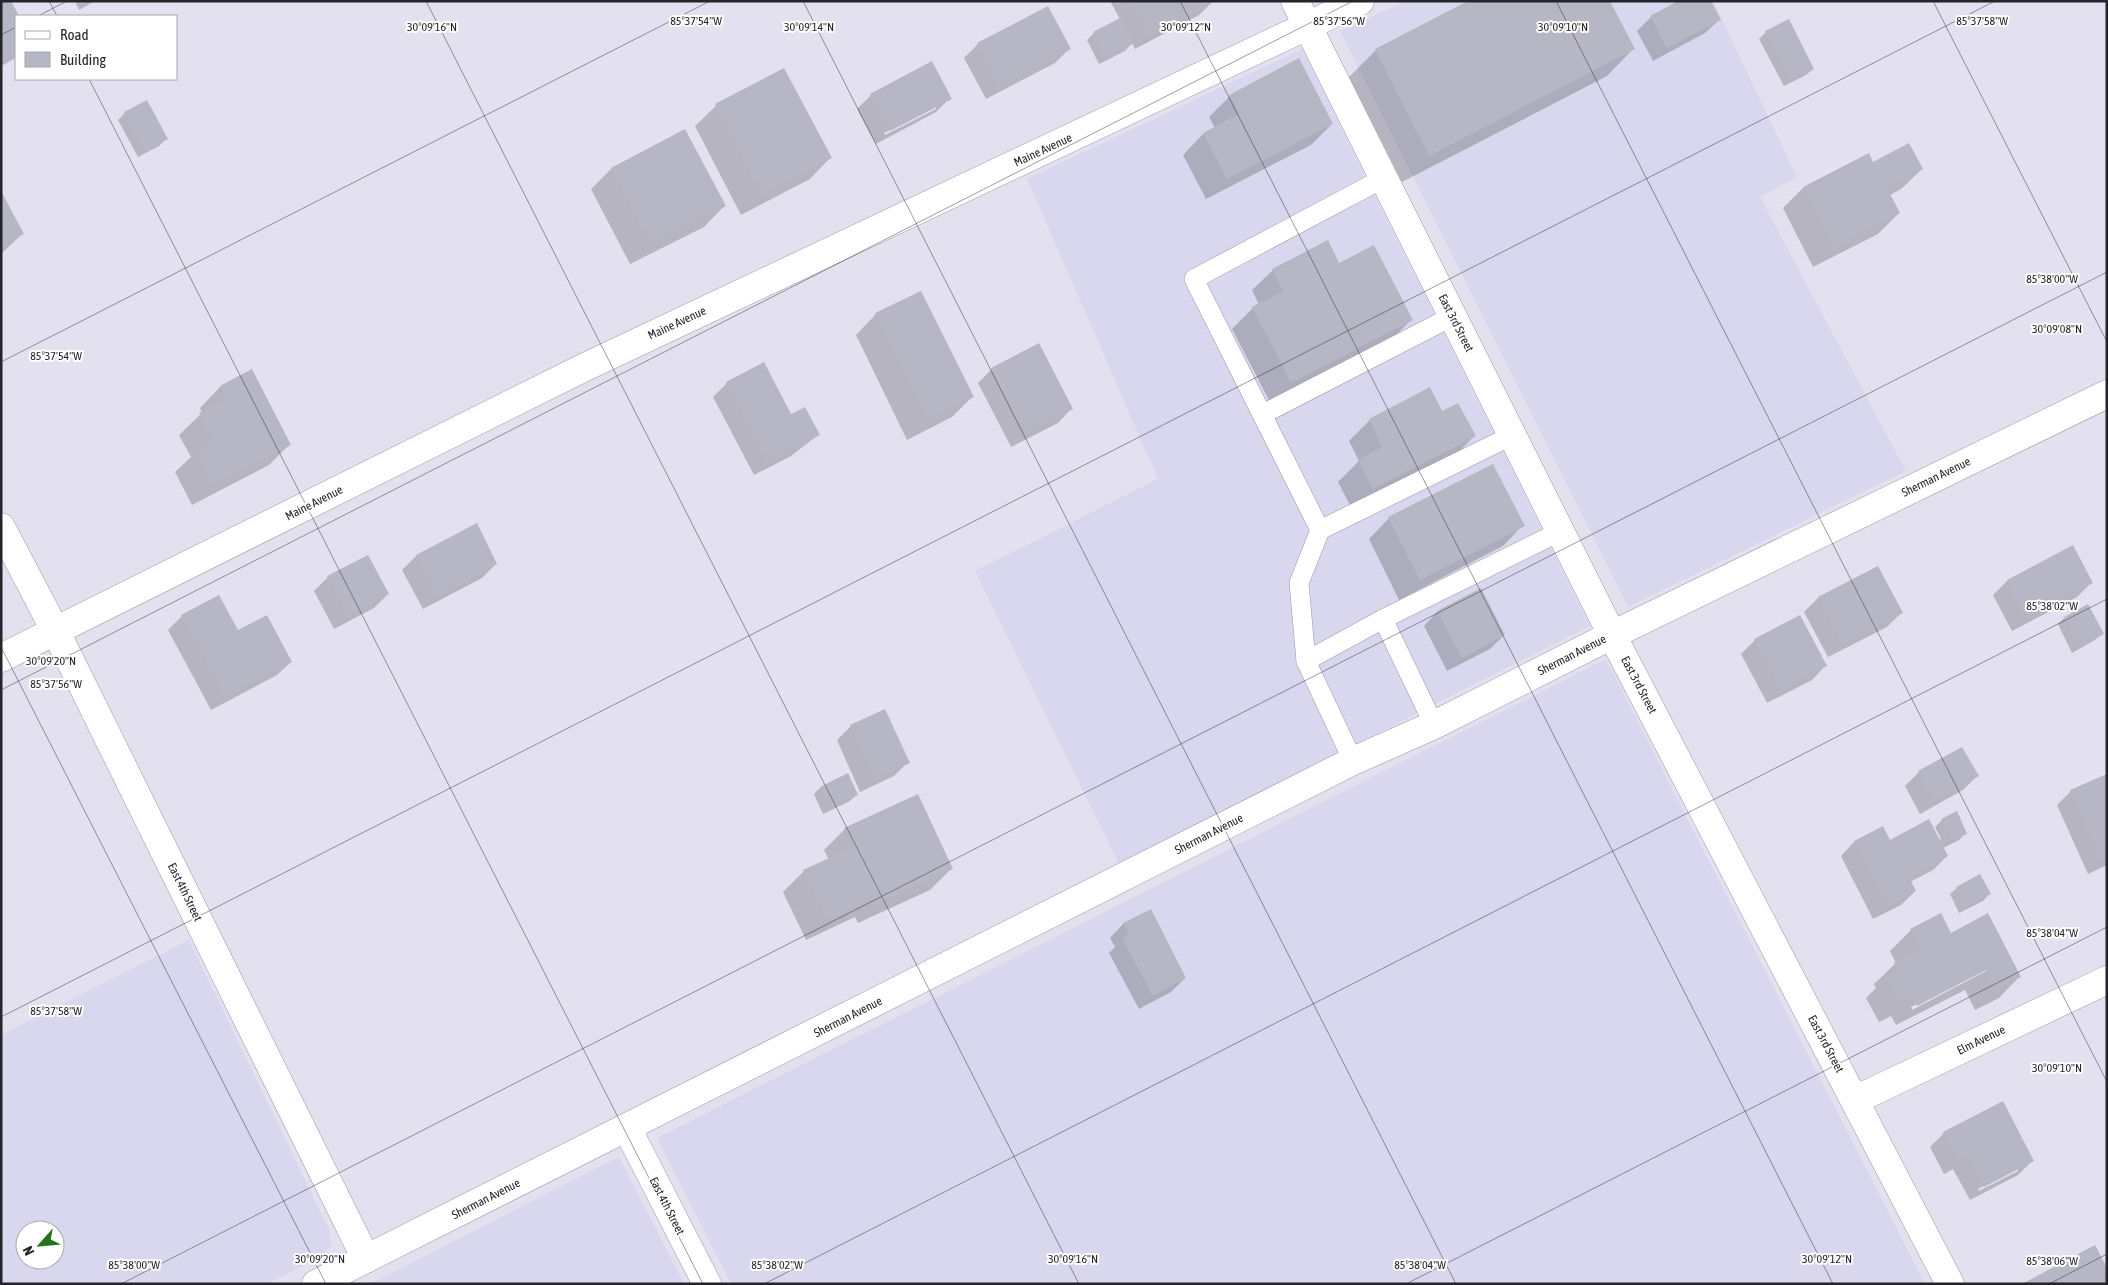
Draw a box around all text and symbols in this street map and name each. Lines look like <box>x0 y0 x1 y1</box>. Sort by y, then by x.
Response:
text: 85°37'54"W <box>670 14 722 28</box>
text: 85°37'56"W <box>1313 14 1365 28</box>
text: 85°37'58"W <box>1956 14 2008 28</box>
legend <box>15 15 178 80</box>
text: 30°09'16"N <box>407 20 457 34</box>
text: 30°09'14"N <box>784 20 834 34</box>
text: 30°09'12"N <box>1161 20 1211 34</box>
text: 30°09'10"N <box>1538 20 1588 34</box>
text: Road <box>60 26 89 43</box>
text: Building <box>60 51 106 68</box>
street label: Maine Avenue <box>1012 130 1074 170</box>
text: 85°38'00"W <box>2026 272 2078 286</box>
street label: East 3rd Street <box>1435 292 1477 355</box>
street label: Maine Avenue <box>646 303 708 343</box>
text: 30°09'08"N <box>2032 322 2082 336</box>
text: 85°37'54"W <box>30 349 82 363</box>
street label: Sherman Avenue <box>1899 454 1973 500</box>
street label: Maine Avenue <box>283 483 345 523</box>
text: 85°38'02"W <box>2026 599 2078 613</box>
street label: Sherman Avenue <box>1536 632 1608 678</box>
text: 30°09'20"N <box>26 654 76 668</box>
street label: East 3rd Street <box>1618 654 1660 717</box>
text: 85°37'56"W <box>30 677 82 691</box>
street label: Sherman Avenue <box>1173 811 1245 857</box>
street label: East 4th Street <box>165 861 205 924</box>
text: 85°38'04"W <box>2026 926 2078 940</box>
street label: Sherman Avenue <box>812 994 884 1040</box>
text: 85°37'58"W <box>30 1004 82 1018</box>
street label: East 3rd Street <box>1805 1013 1847 1076</box>
street label: Elm Avenue <box>1955 1022 2007 1058</box>
text: 30°09'10"N <box>2032 1061 2082 1075</box>
street label: East 4th Street <box>646 1175 688 1238</box>
street label: Sherman Avenue <box>450 1176 522 1222</box>
north arrow <box>15 1220 65 1270</box>
text: N <box>19 1244 37 1258</box>
text: 30°09'20"N <box>295 1252 345 1266</box>
text: 30°09'16"N <box>1048 1252 1098 1266</box>
text: 30°09'12"N <box>1802 1252 1852 1266</box>
text: 85°38'06"W <box>2026 1254 2078 1268</box>
text: 85°38'00"W <box>108 1258 160 1272</box>
text: 85°38'02"W <box>751 1258 803 1272</box>
text: 85°38'04"W <box>1394 1258 1446 1272</box>

